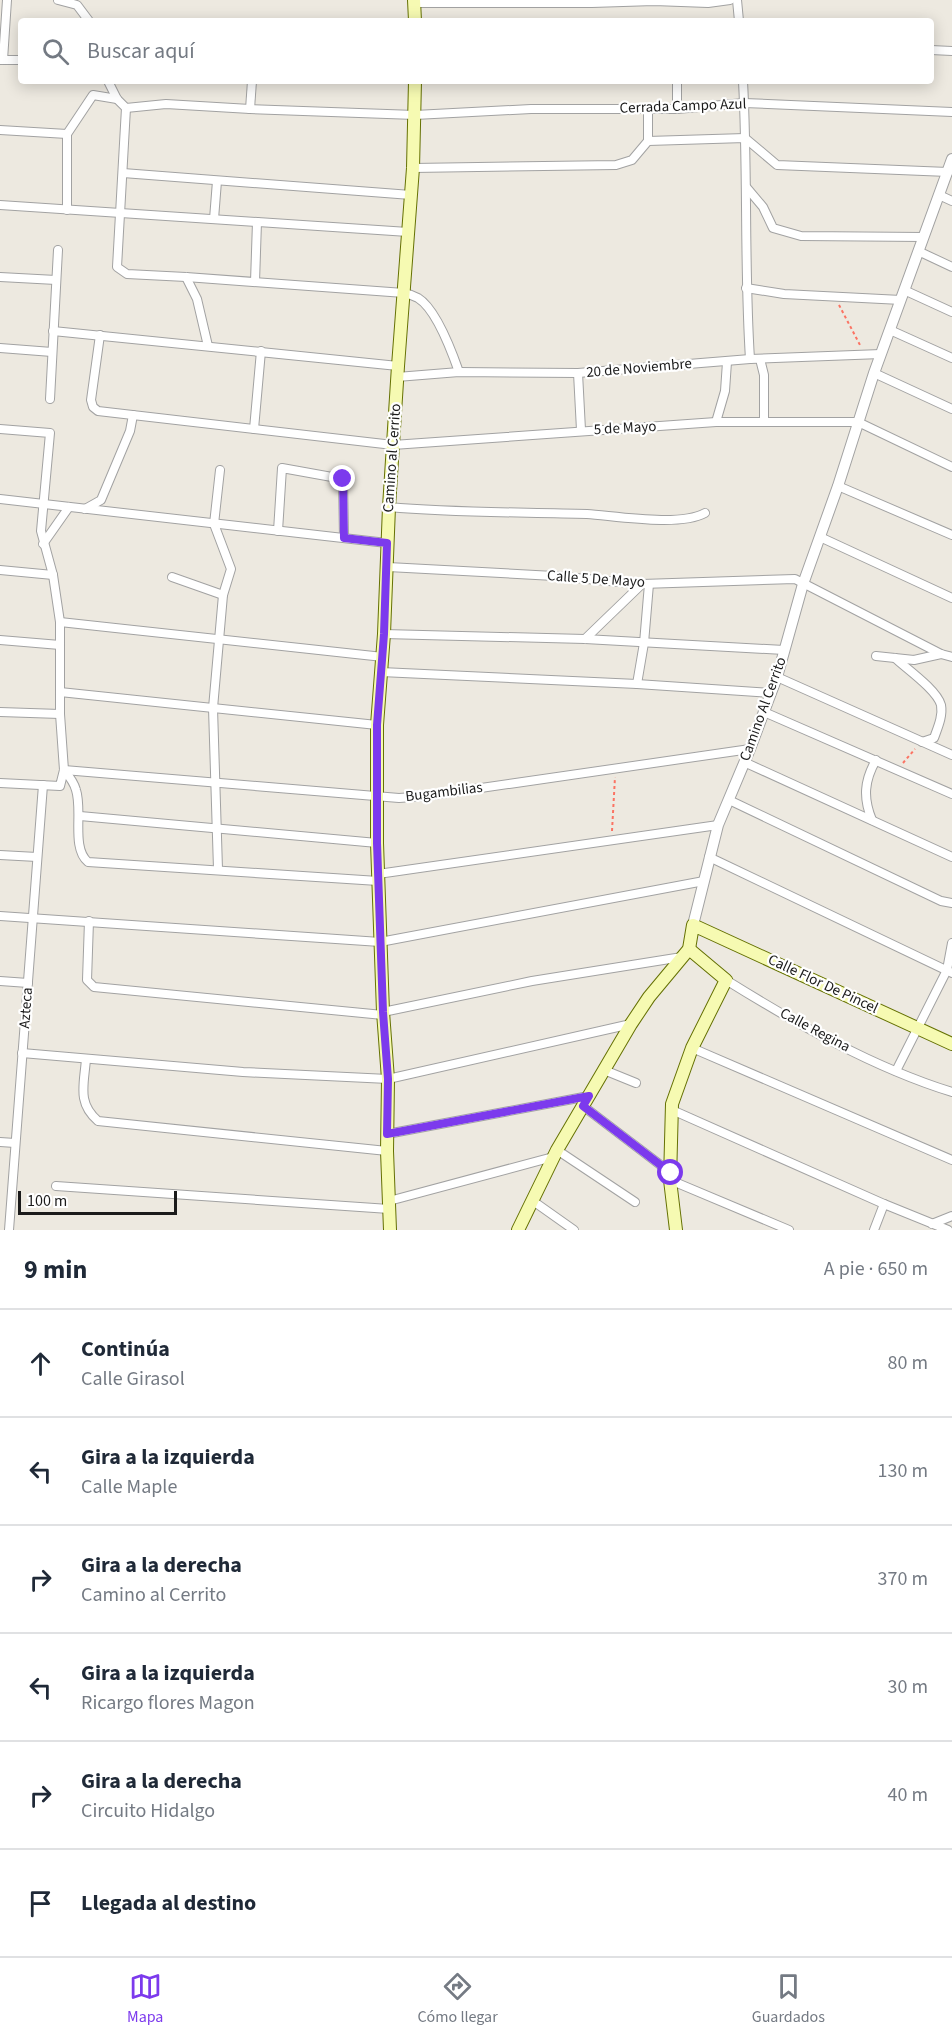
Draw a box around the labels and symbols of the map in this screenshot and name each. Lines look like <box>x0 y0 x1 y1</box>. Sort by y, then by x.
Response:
street label: Cerrada Campo Azul <box>619 93 747 119</box>
street label: 20 de Noviembre <box>585 353 693 383</box>
street label: Camino al Cerrito <box>378 403 406 513</box>
street label: 5 de Mayo <box>593 416 657 440</box>
route end <box>329 465 355 491</box>
street label: Calle 5 De Mayo <box>546 565 646 593</box>
street label: Camino Al Cerrito <box>734 654 792 764</box>
street label: Bugambilias <box>404 777 484 807</box>
street label: Calle Flor De Pincel <box>764 949 882 1019</box>
street label: Azteca <box>14 987 38 1029</box>
street label: Calle Regina <box>776 1003 854 1057</box>
route start <box>657 1159 683 1185</box>
scale bar <box>18 1188 177 1216</box>

